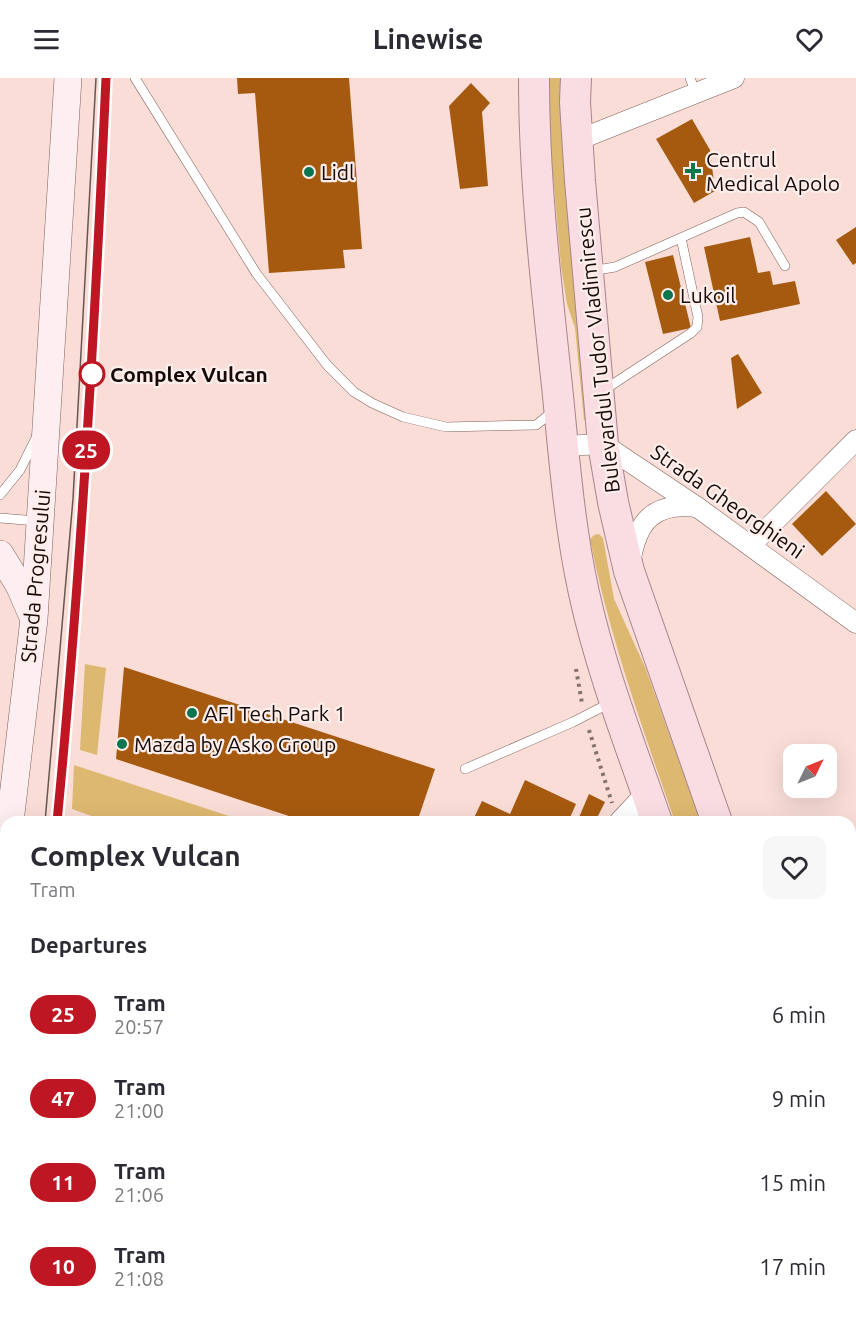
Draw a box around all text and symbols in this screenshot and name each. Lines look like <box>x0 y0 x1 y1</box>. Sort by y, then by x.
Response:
icon: menu <box>30 23 63 56</box>
icon: heart <box>793 23 826 56</box>
text: Linewise <box>373 24 483 54</box>
place label: Centrul Medical Apolo <box>706 147 840 195</box>
place label: Lidl <box>321 160 355 184</box>
marker: Centrul Medical Apolo <box>684 162 702 180</box>
marker: Lidl <box>302 165 316 179</box>
street label: Bulevardul Tudor Vladimirescu <box>570 206 624 494</box>
place label: Lukoil <box>680 283 736 307</box>
marker: Lukoil <box>661 288 675 302</box>
marker: Complex Vulcan <box>79 361 105 387</box>
place label: Complex Vulcan <box>110 362 268 386</box>
line badge: 25 <box>59 430 113 470</box>
text: 25 <box>74 438 98 462</box>
street label: Strada Gheorghieni <box>647 439 809 563</box>
street label: Strada Progresului <box>15 488 55 664</box>
place label: AFI Tech Park 1 <box>204 701 346 725</box>
marker: AFI Tech Park 1 <box>185 706 199 720</box>
place label: Mazda by Asko Group <box>134 732 336 756</box>
marker: Mazda by Asko Group <box>115 737 129 751</box>
north arrow <box>783 744 837 798</box>
map controls <box>783 744 837 798</box>
button: heart <box>763 836 826 899</box>
text: Complex Vulcan <box>30 840 241 871</box>
text: Tram <box>30 878 76 901</box>
text: Departures <box>30 932 147 957</box>
text: Tram <box>114 990 166 1015</box>
text: 25 <box>51 1002 75 1026</box>
text: 6 min <box>772 1002 826 1027</box>
text: 20:57 <box>114 1015 164 1038</box>
text: Tram <box>114 1074 166 1099</box>
text: 47 <box>51 1086 75 1110</box>
text: 9 min <box>772 1086 826 1111</box>
text: 21:00 <box>114 1099 164 1122</box>
text: Tram <box>114 1158 166 1183</box>
text: 11 <box>51 1170 75 1194</box>
text: 15 min <box>759 1170 826 1195</box>
text: 21:06 <box>114 1183 164 1206</box>
text: Tram <box>114 1242 166 1267</box>
text: 10 <box>51 1254 75 1278</box>
text: 17 min <box>759 1254 826 1279</box>
text: 21:08 <box>114 1267 164 1290</box>

